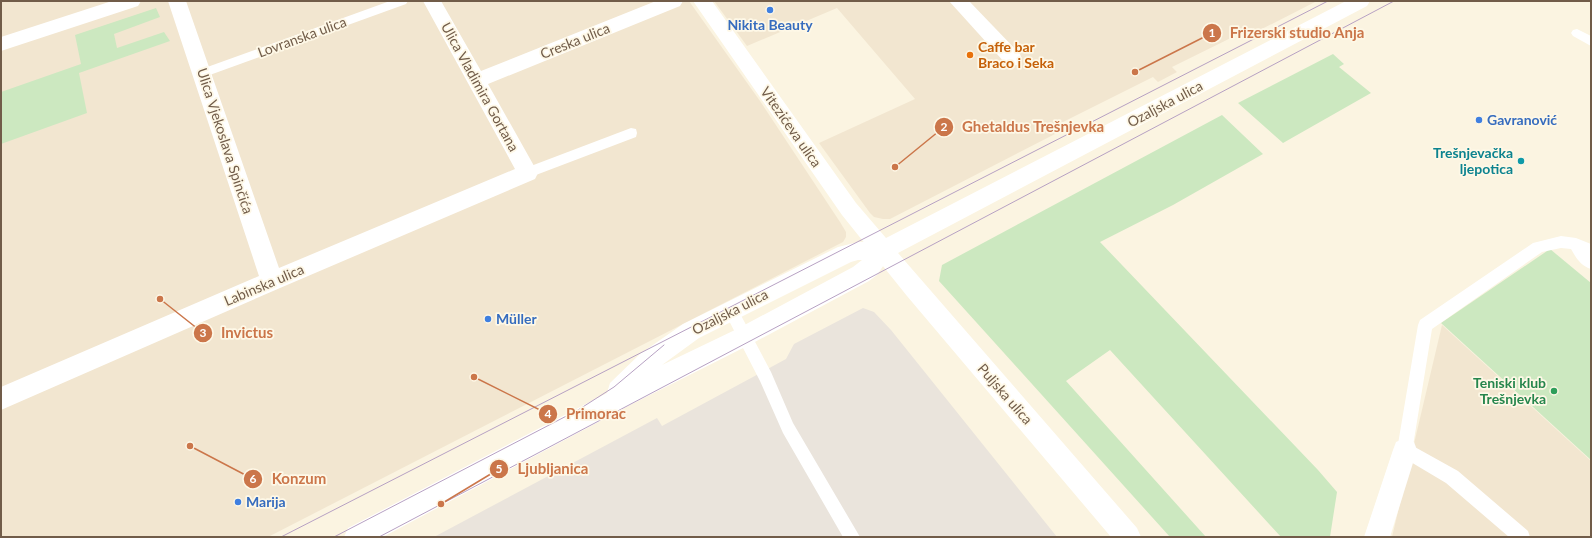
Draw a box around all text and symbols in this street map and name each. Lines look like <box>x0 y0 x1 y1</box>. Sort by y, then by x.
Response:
marker: Nikita Beauty <box>765 5 775 15</box>
street label: Lovranska ulica <box>255 13 349 60</box>
place label: Nikita Beauty <box>727 16 813 33</box>
street label: Ulica Vladimira Gortana <box>438 19 523 154</box>
street label: Creska ulica <box>538 19 612 62</box>
callout: Frizerski studio Anja <box>1202 20 1373 47</box>
text: Frizerski studio Anja <box>1230 23 1364 41</box>
text: 1 <box>1209 25 1216 40</box>
place label: Caffe bar Braco i Seka <box>978 38 1054 71</box>
marker: Caffe bar Braco i Seka <box>965 50 975 60</box>
street label: Ulica Vjekoslava Spinčića <box>194 66 257 216</box>
street label: Ozaljska ulica <box>1124 77 1205 131</box>
street label: Vitezićeva ulica <box>757 83 825 170</box>
place label: Gavranović <box>1487 111 1557 128</box>
callout: Ghetaldus Trešnjevka <box>934 114 1112 141</box>
marker: Gavranović <box>1474 115 1484 125</box>
text: Ghetaldus Trešnjevka <box>962 117 1104 135</box>
text: 2 <box>941 119 948 134</box>
place label: Trešnjevačka ljepotica <box>1433 144 1513 177</box>
marker: Trešnjevačka ljepotica <box>1516 156 1526 166</box>
street label: Labinska ulica <box>221 260 306 309</box>
street label: Ozaljska ulica <box>689 285 771 338</box>
place label: Müller <box>496 310 537 327</box>
marker: Müller <box>483 314 493 324</box>
callout: Invictus <box>193 319 281 346</box>
text: Invictus <box>221 323 274 341</box>
text: 3 <box>200 325 207 340</box>
street label: Puljska ulica <box>974 360 1036 427</box>
place label: Teniski klub Trešnjevka <box>1473 374 1546 407</box>
marker: Teniski klub Trešnjevka <box>1549 386 1559 396</box>
callout: Primorac <box>538 400 634 427</box>
text: Primorac <box>566 404 626 422</box>
text: 4 <box>545 406 552 421</box>
callout: Ljubljanica <box>489 455 596 482</box>
text: Ljubljanica <box>518 459 588 477</box>
text: 5 <box>496 461 503 476</box>
callout: Konzum <box>243 466 334 493</box>
text: Konzum <box>272 469 326 487</box>
text: 6 <box>250 471 257 486</box>
place label: Marija <box>246 493 286 510</box>
marker: Marija <box>233 497 243 507</box>

